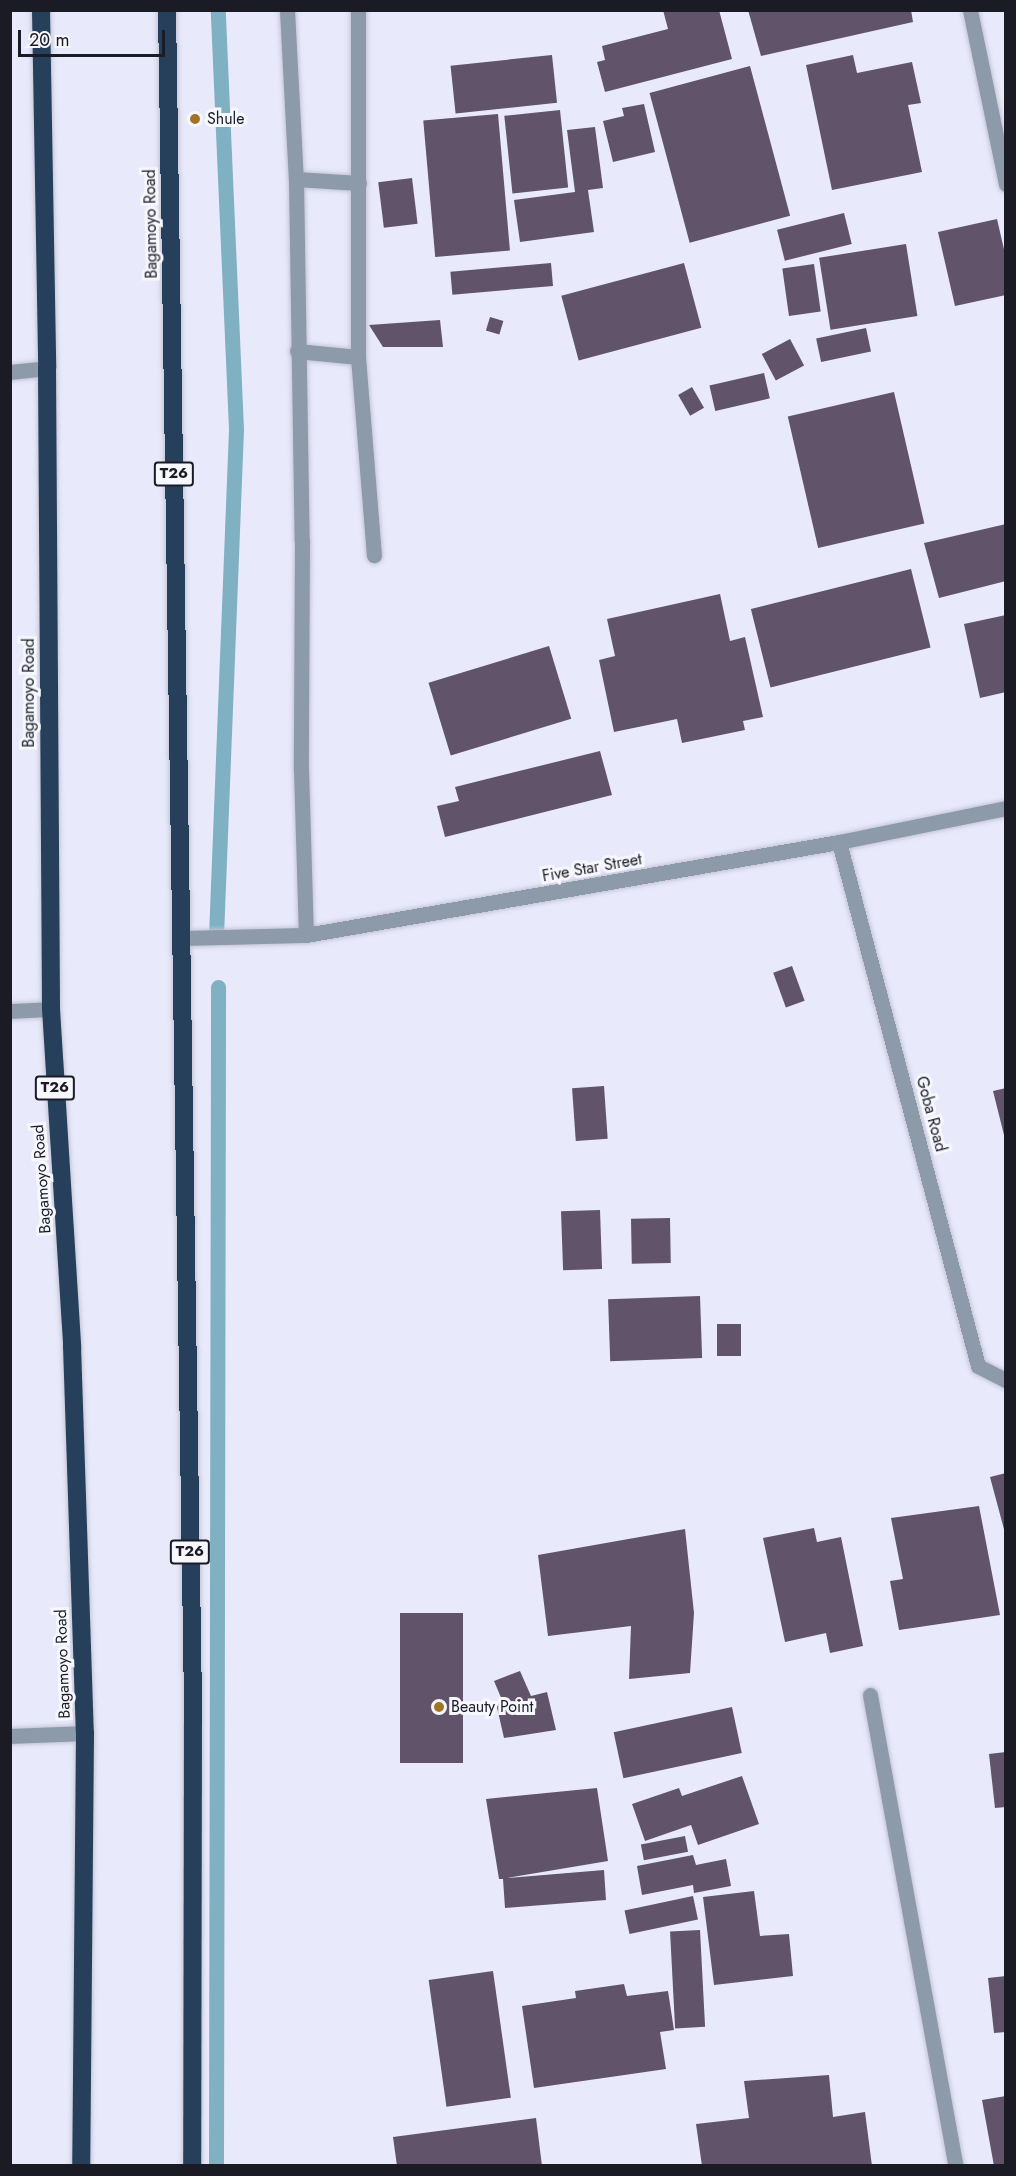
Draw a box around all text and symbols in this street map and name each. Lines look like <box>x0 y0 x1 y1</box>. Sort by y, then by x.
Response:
scale bar <box>21 18 168 56</box>
text: 20 m <box>29 27 69 53</box>
place label: Shule <box>207 109 244 129</box>
marker: Shule <box>188 112 202 126</box>
street label: Bagamoyo Road <box>140 169 162 279</box>
road number: T26 <box>153 462 195 486</box>
street label: Bagamoyo Road <box>19 638 39 748</box>
street label: Five Star Street <box>541 850 643 886</box>
street label: Goba Road <box>912 1074 950 1154</box>
road number: T26 <box>34 1076 76 1100</box>
street label: Bagamoyo Road <box>29 1124 55 1234</box>
road number: T26 <box>169 1540 211 1564</box>
street label: Bagamoyo Road <box>51 1609 75 1719</box>
place label: Beauty Point <box>451 1697 533 1717</box>
marker: Beauty Point <box>432 1700 446 1714</box>

